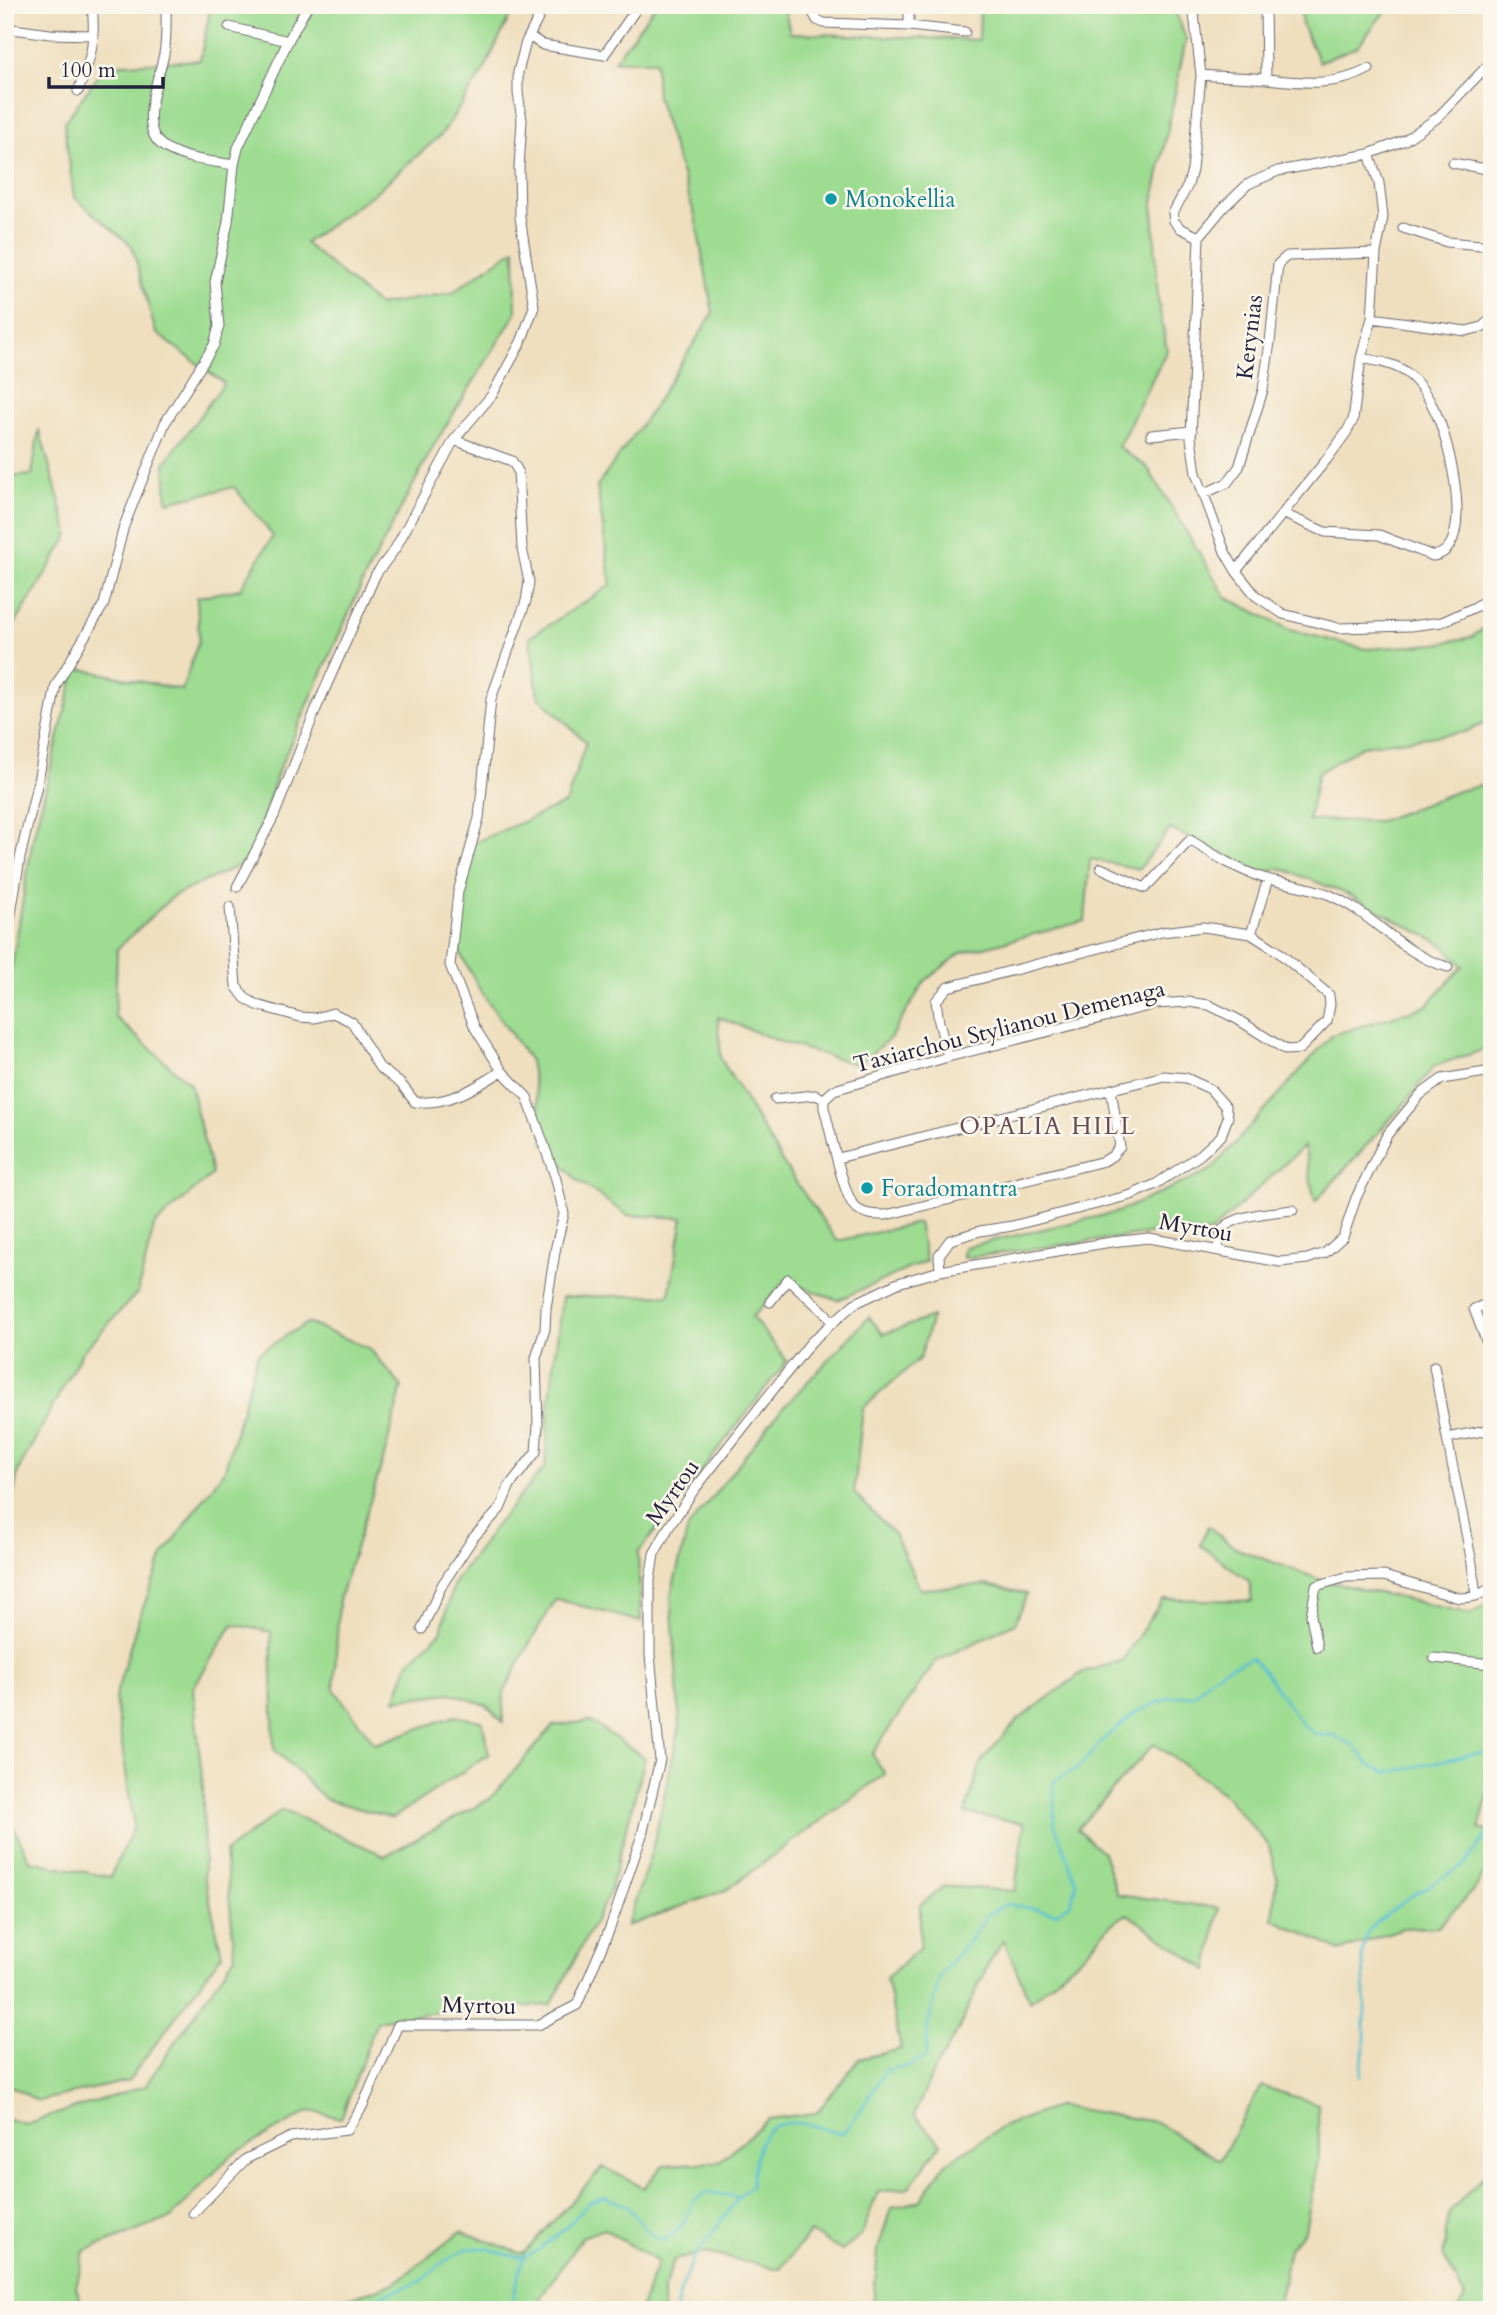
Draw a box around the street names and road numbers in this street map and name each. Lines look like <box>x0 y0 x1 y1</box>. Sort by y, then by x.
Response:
street label: Kerynias <box>1229 293 1270 381</box>
street label: Taxiarchou Stylianou Demenaga <box>850 973 1168 1080</box>
street label: Myrtou <box>1157 1206 1235 1249</box>
street label: Myrtou <box>638 1453 706 1532</box>
street label: Myrtou <box>441 1989 517 2022</box>

